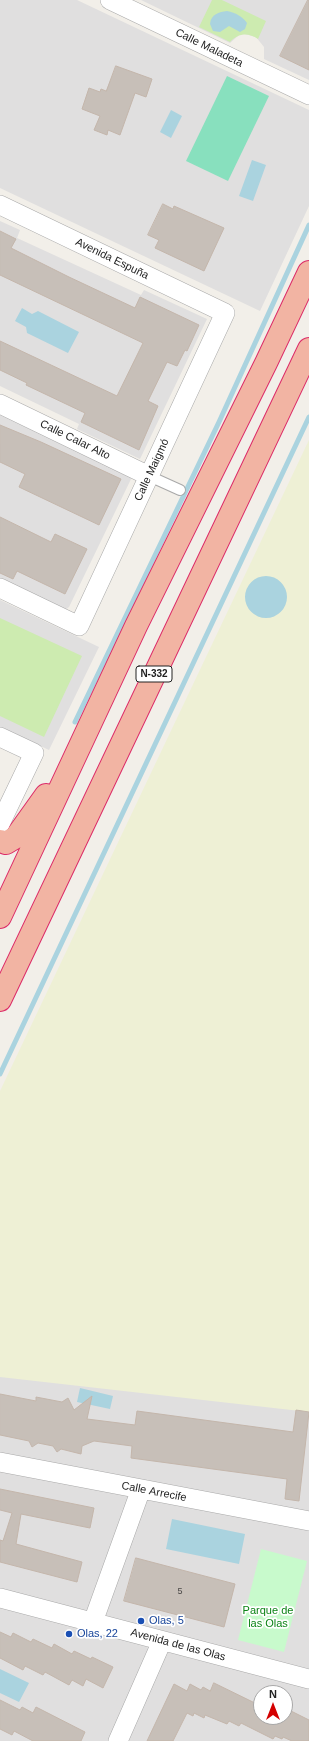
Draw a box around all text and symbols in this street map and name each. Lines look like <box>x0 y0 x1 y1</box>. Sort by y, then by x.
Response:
street label: Calle Maladeta <box>173 26 245 70</box>
street label: Avenida Espuña <box>73 236 151 282</box>
street label: Calle Calar Alto <box>38 417 112 463</box>
street label: Calle Maigmó <box>132 437 172 503</box>
road number: N-332 <box>136 666 172 682</box>
street label: Calle Arrecife <box>120 1479 188 1505</box>
house number: 5 <box>177 1587 183 1597</box>
park label: Parque de las Olas <box>243 1604 293 1630</box>
place label: Olas, 5 <box>149 1614 184 1628</box>
marker: Olas, 5 <box>136 1616 146 1626</box>
street label: Avenida de las Olas <box>129 1626 227 1664</box>
place label: Olas, 22 <box>77 1627 118 1641</box>
marker: Olas, 22 <box>64 1629 74 1639</box>
north arrow <box>253 1685 293 1725</box>
text: N <box>269 1688 277 1700</box>

